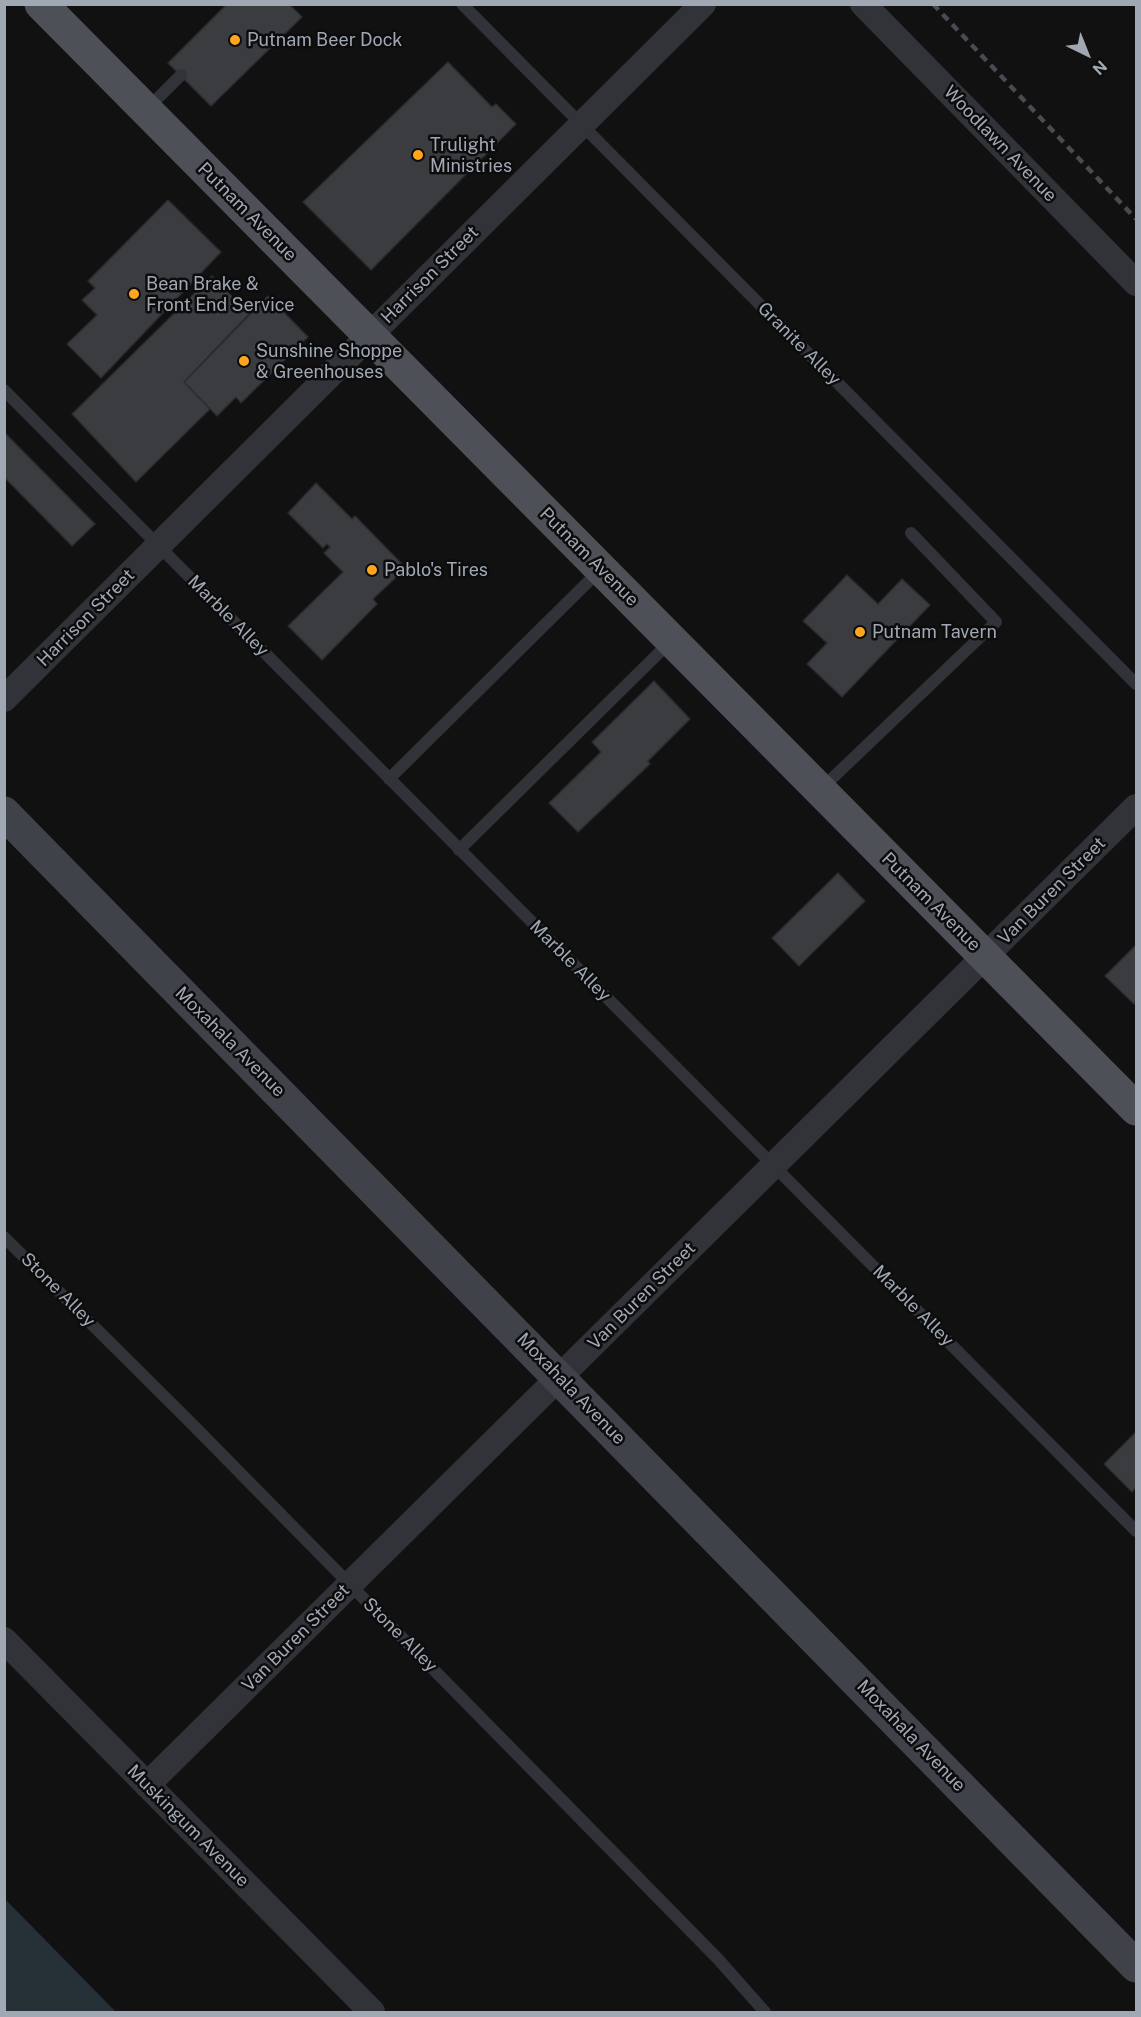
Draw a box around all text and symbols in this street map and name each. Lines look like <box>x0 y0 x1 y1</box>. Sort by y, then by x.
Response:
north arrow <box>1057 24 1117 84</box>
place label: Putnam Beer Dock <box>247 29 402 51</box>
marker: Putnam Beer Dock <box>228 33 242 47</box>
text: N <box>1089 56 1111 79</box>
street label: Woodlawn Avenue <box>939 81 1061 207</box>
place label: Trulight Ministries <box>430 134 512 176</box>
marker: Trulight Ministries <box>411 148 425 162</box>
street label: Putnam Avenue <box>193 158 301 266</box>
street label: Harrison Street <box>377 222 483 328</box>
place label: Bean Brake & Front End Service <box>146 273 295 316</box>
marker: Bean Brake & Front End Service <box>127 287 141 301</box>
street label: Granite Alley <box>753 298 845 390</box>
place label: Sunshine Shoppe & Greenhouses <box>256 340 402 382</box>
marker: Sunshine Shoppe & Greenhouses <box>237 354 251 368</box>
street label: Putnam Avenue <box>535 503 643 611</box>
place label: Pablo's Tires <box>384 559 488 581</box>
marker: Pablo's Tires <box>365 563 379 577</box>
street label: Harrison Street <box>33 565 139 671</box>
street label: Marble Alley <box>183 571 273 661</box>
place label: Putnam Tavern <box>872 621 997 643</box>
marker: Putnam Tavern <box>853 625 867 639</box>
street label: Van Buren Street <box>994 833 1110 949</box>
street label: Putnam Avenue <box>877 848 985 956</box>
street label: Marble Alley <box>525 916 615 1006</box>
street label: Moxahala Avenue <box>170 982 290 1102</box>
street label: Van Buren Street <box>584 1238 700 1354</box>
street label: Stone Alley <box>16 1248 100 1332</box>
street label: Marble Alley <box>868 1261 958 1351</box>
street label: Moxahala Avenue <box>512 1329 630 1449</box>
street label: Van Buren Street <box>238 1580 354 1696</box>
street label: Stone Alley <box>358 1593 442 1677</box>
street label: Moxahala Avenue <box>852 1676 970 1796</box>
street label: Muskingum Avenue <box>122 1760 254 1892</box>

